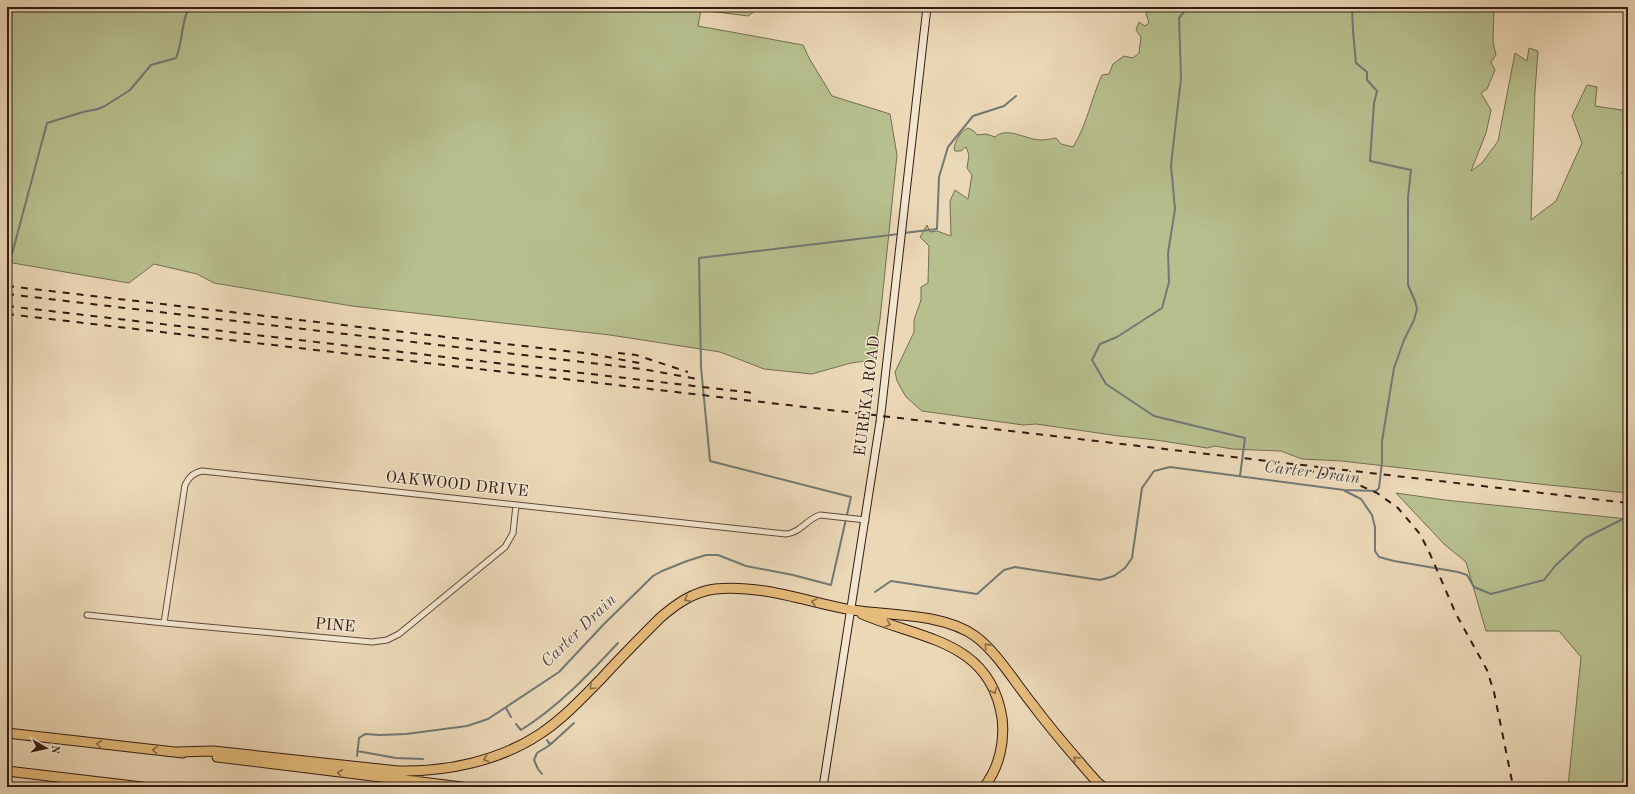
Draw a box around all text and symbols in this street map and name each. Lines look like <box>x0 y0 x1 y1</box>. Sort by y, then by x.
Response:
street label: EUREKA ROAD <box>853 335 883 457</box>
water label: Carter Drain <box>1263 459 1361 487</box>
street label: OAKWOOD DRIVE <box>385 470 529 500</box>
water label: Carter Drain <box>538 591 620 671</box>
one-way arrow <box>683 594 691 601</box>
one-way arrow <box>810 598 817 606</box>
street label: PINE <box>314 616 356 636</box>
one-way arrow <box>884 619 891 628</box>
one-way arrow <box>984 643 991 651</box>
one-way arrow <box>589 682 597 690</box>
one-way arrow <box>989 686 997 694</box>
north arrow <box>26 728 66 768</box>
one-way arrow <box>96 740 102 749</box>
text: N <box>48 744 60 755</box>
one-way arrow <box>152 746 158 755</box>
one-way arrow <box>482 754 489 763</box>
one-way arrow <box>1074 756 1081 763</box>
one-way arrow <box>337 769 343 778</box>

